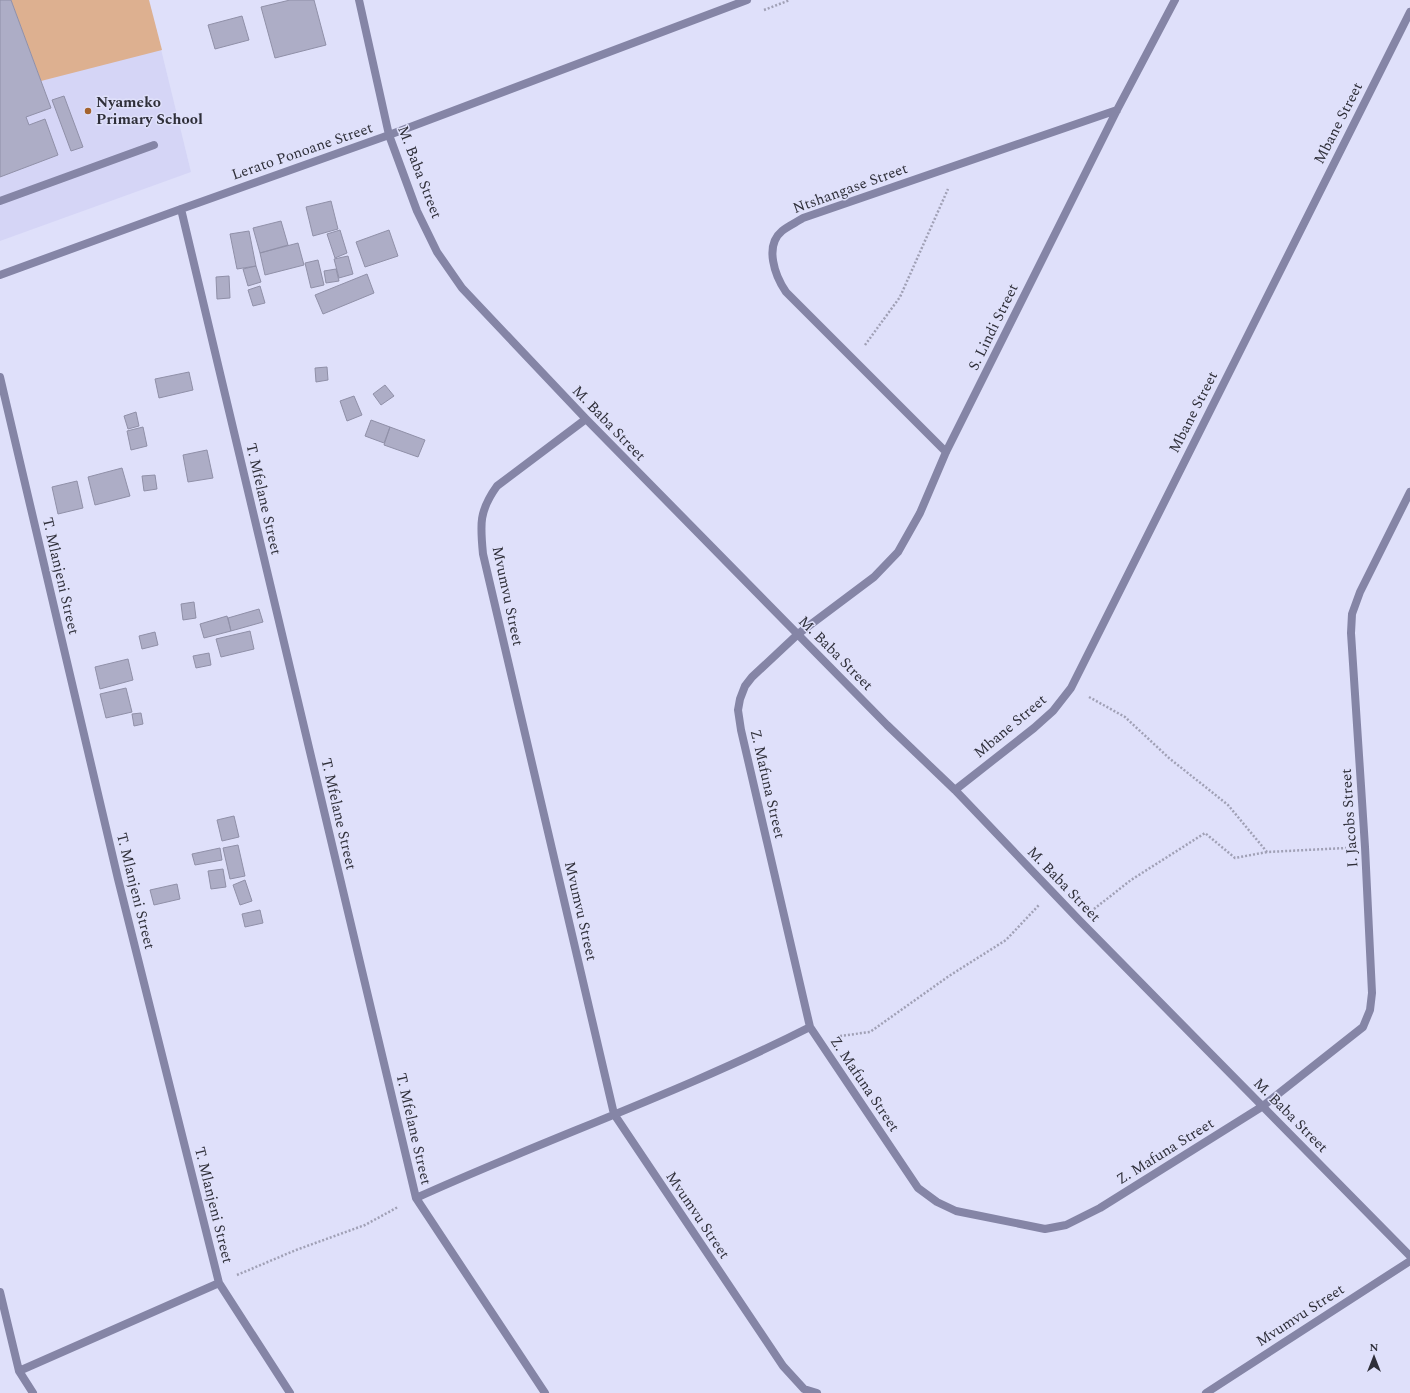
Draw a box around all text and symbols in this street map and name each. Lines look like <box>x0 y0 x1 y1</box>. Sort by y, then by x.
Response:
street label: Mbane Street <box>1308 78 1369 168</box>
place label: Nyameko Primary School <box>96 91 203 131</box>
marker: Nyameko Primary School <box>83 106 93 116</box>
street label: Lerato Ponoane Street <box>228 116 376 186</box>
street label: M. Baba Street <box>391 122 448 222</box>
street label: Ntshangase Street <box>790 157 911 220</box>
street label: S. Lindi Street <box>962 280 1024 375</box>
street label: Mbane Street <box>1163 367 1224 457</box>
street label: M. Baba Street <box>566 380 651 467</box>
street label: T. Mfelane Street <box>239 441 288 557</box>
street label: T. Mlanjeni Street <box>36 515 85 637</box>
street label: Mvumvu Street <box>486 544 529 648</box>
street label: M. Baba Street <box>793 611 878 696</box>
street label: Mbane Street <box>969 689 1052 764</box>
street label: Z. Mafuna Street <box>744 727 791 841</box>
street label: T. Mfelane Street <box>314 756 363 872</box>
street label: I. Jacobs Street <box>1335 768 1364 868</box>
street label: T. Mlanjeni Street <box>110 830 161 952</box>
street label: M. Baba Street <box>1021 841 1106 928</box>
street label: Mvumvu Street <box>558 859 603 963</box>
street label: Z. Mafuna Street <box>824 1032 905 1137</box>
street label: T. Mfelane Street <box>389 1071 438 1187</box>
street label: M. Baba Street <box>1248 1073 1333 1158</box>
street label: Z. Mafuna Street <box>1112 1112 1219 1191</box>
street label: T. Mlanjeni Street <box>188 1144 239 1266</box>
street label: Mvumvu Street <box>660 1167 735 1264</box>
street label: Mvumvu Street <box>1251 1278 1349 1353</box>
north arrow <box>1354 1337 1394 1377</box>
text: N <box>1370 1339 1379 1356</box>

